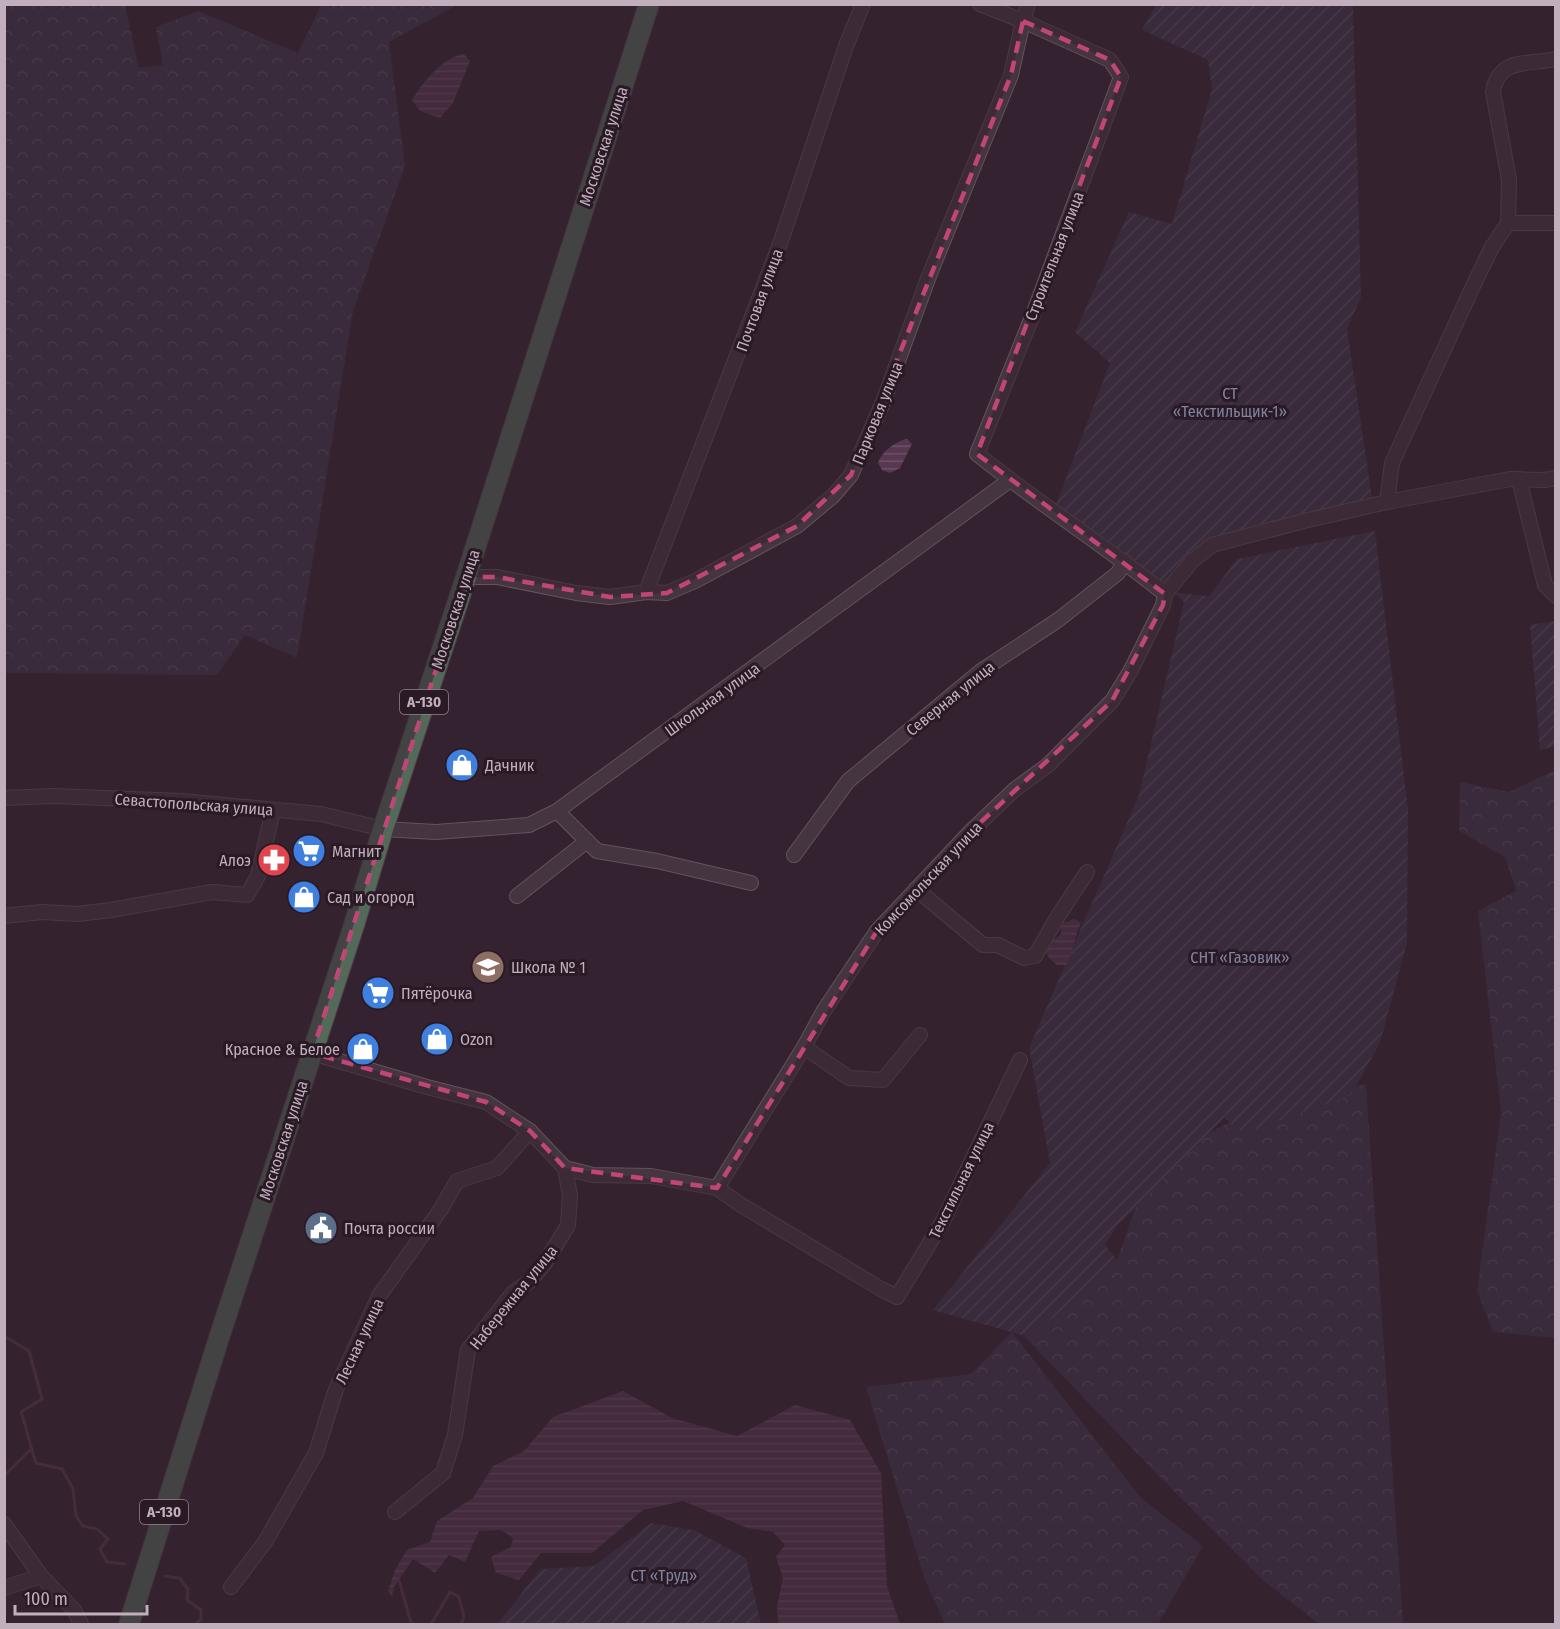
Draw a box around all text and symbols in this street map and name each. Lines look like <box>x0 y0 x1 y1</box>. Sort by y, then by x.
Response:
street label: Московская улица <box>575 84 632 208</box>
street label: Строительная улица <box>1021 189 1088 324</box>
street label: Почтовая улица <box>732 246 787 354</box>
street label: Парковая улица <box>848 359 907 467</box>
park label: СТ «Текстильщик-1» <box>1173 384 1287 421</box>
street label: Московская улица <box>427 547 484 671</box>
street label: Северная улица <box>902 657 998 740</box>
street label: Школьная улица <box>661 659 764 740</box>
road number: А-130 <box>400 690 448 714</box>
shop icon: Дачник <box>444 747 480 783</box>
place label: Дачник <box>484 756 535 775</box>
street label: Севастопольская улица <box>114 789 274 820</box>
street label: Комсомольская улица <box>871 817 986 939</box>
supermarket icon: Магнит <box>291 833 327 869</box>
pharmacy icon: Алоэ <box>256 842 292 878</box>
place label: Магнит <box>332 842 382 861</box>
place label: Алоэ <box>219 851 251 870</box>
shop icon: Сад и огород <box>286 879 322 915</box>
place label: Сад и огород <box>327 888 414 907</box>
park label: СНТ «Газовик» <box>1190 948 1290 967</box>
school or university icon: Школа № 1 <box>470 949 506 985</box>
place label: Школа № 1 <box>511 958 586 977</box>
supermarket icon: Пятёрочка <box>360 975 396 1011</box>
place label: Пятёрочка <box>401 984 473 1003</box>
shop icon: Ozon <box>419 1021 455 1057</box>
place label: Ozon <box>460 1030 493 1049</box>
shop icon: Красное & Белое <box>345 1031 381 1067</box>
place label: Красное & Белое <box>225 1040 340 1059</box>
street label: Московская улица <box>255 1078 312 1202</box>
street label: Текстильная улица <box>925 1119 998 1242</box>
public building icon: Почта россии <box>303 1210 339 1246</box>
place label: Почта россии <box>344 1219 435 1238</box>
street label: Набережная улица <box>466 1241 561 1353</box>
street label: Лесная улица <box>331 1295 388 1387</box>
road number: А-130 <box>140 1500 188 1524</box>
park label: СТ «Труд» <box>631 1566 697 1585</box>
scale bar <box>15 1578 147 1616</box>
text: 100 m <box>24 1588 68 1610</box>

